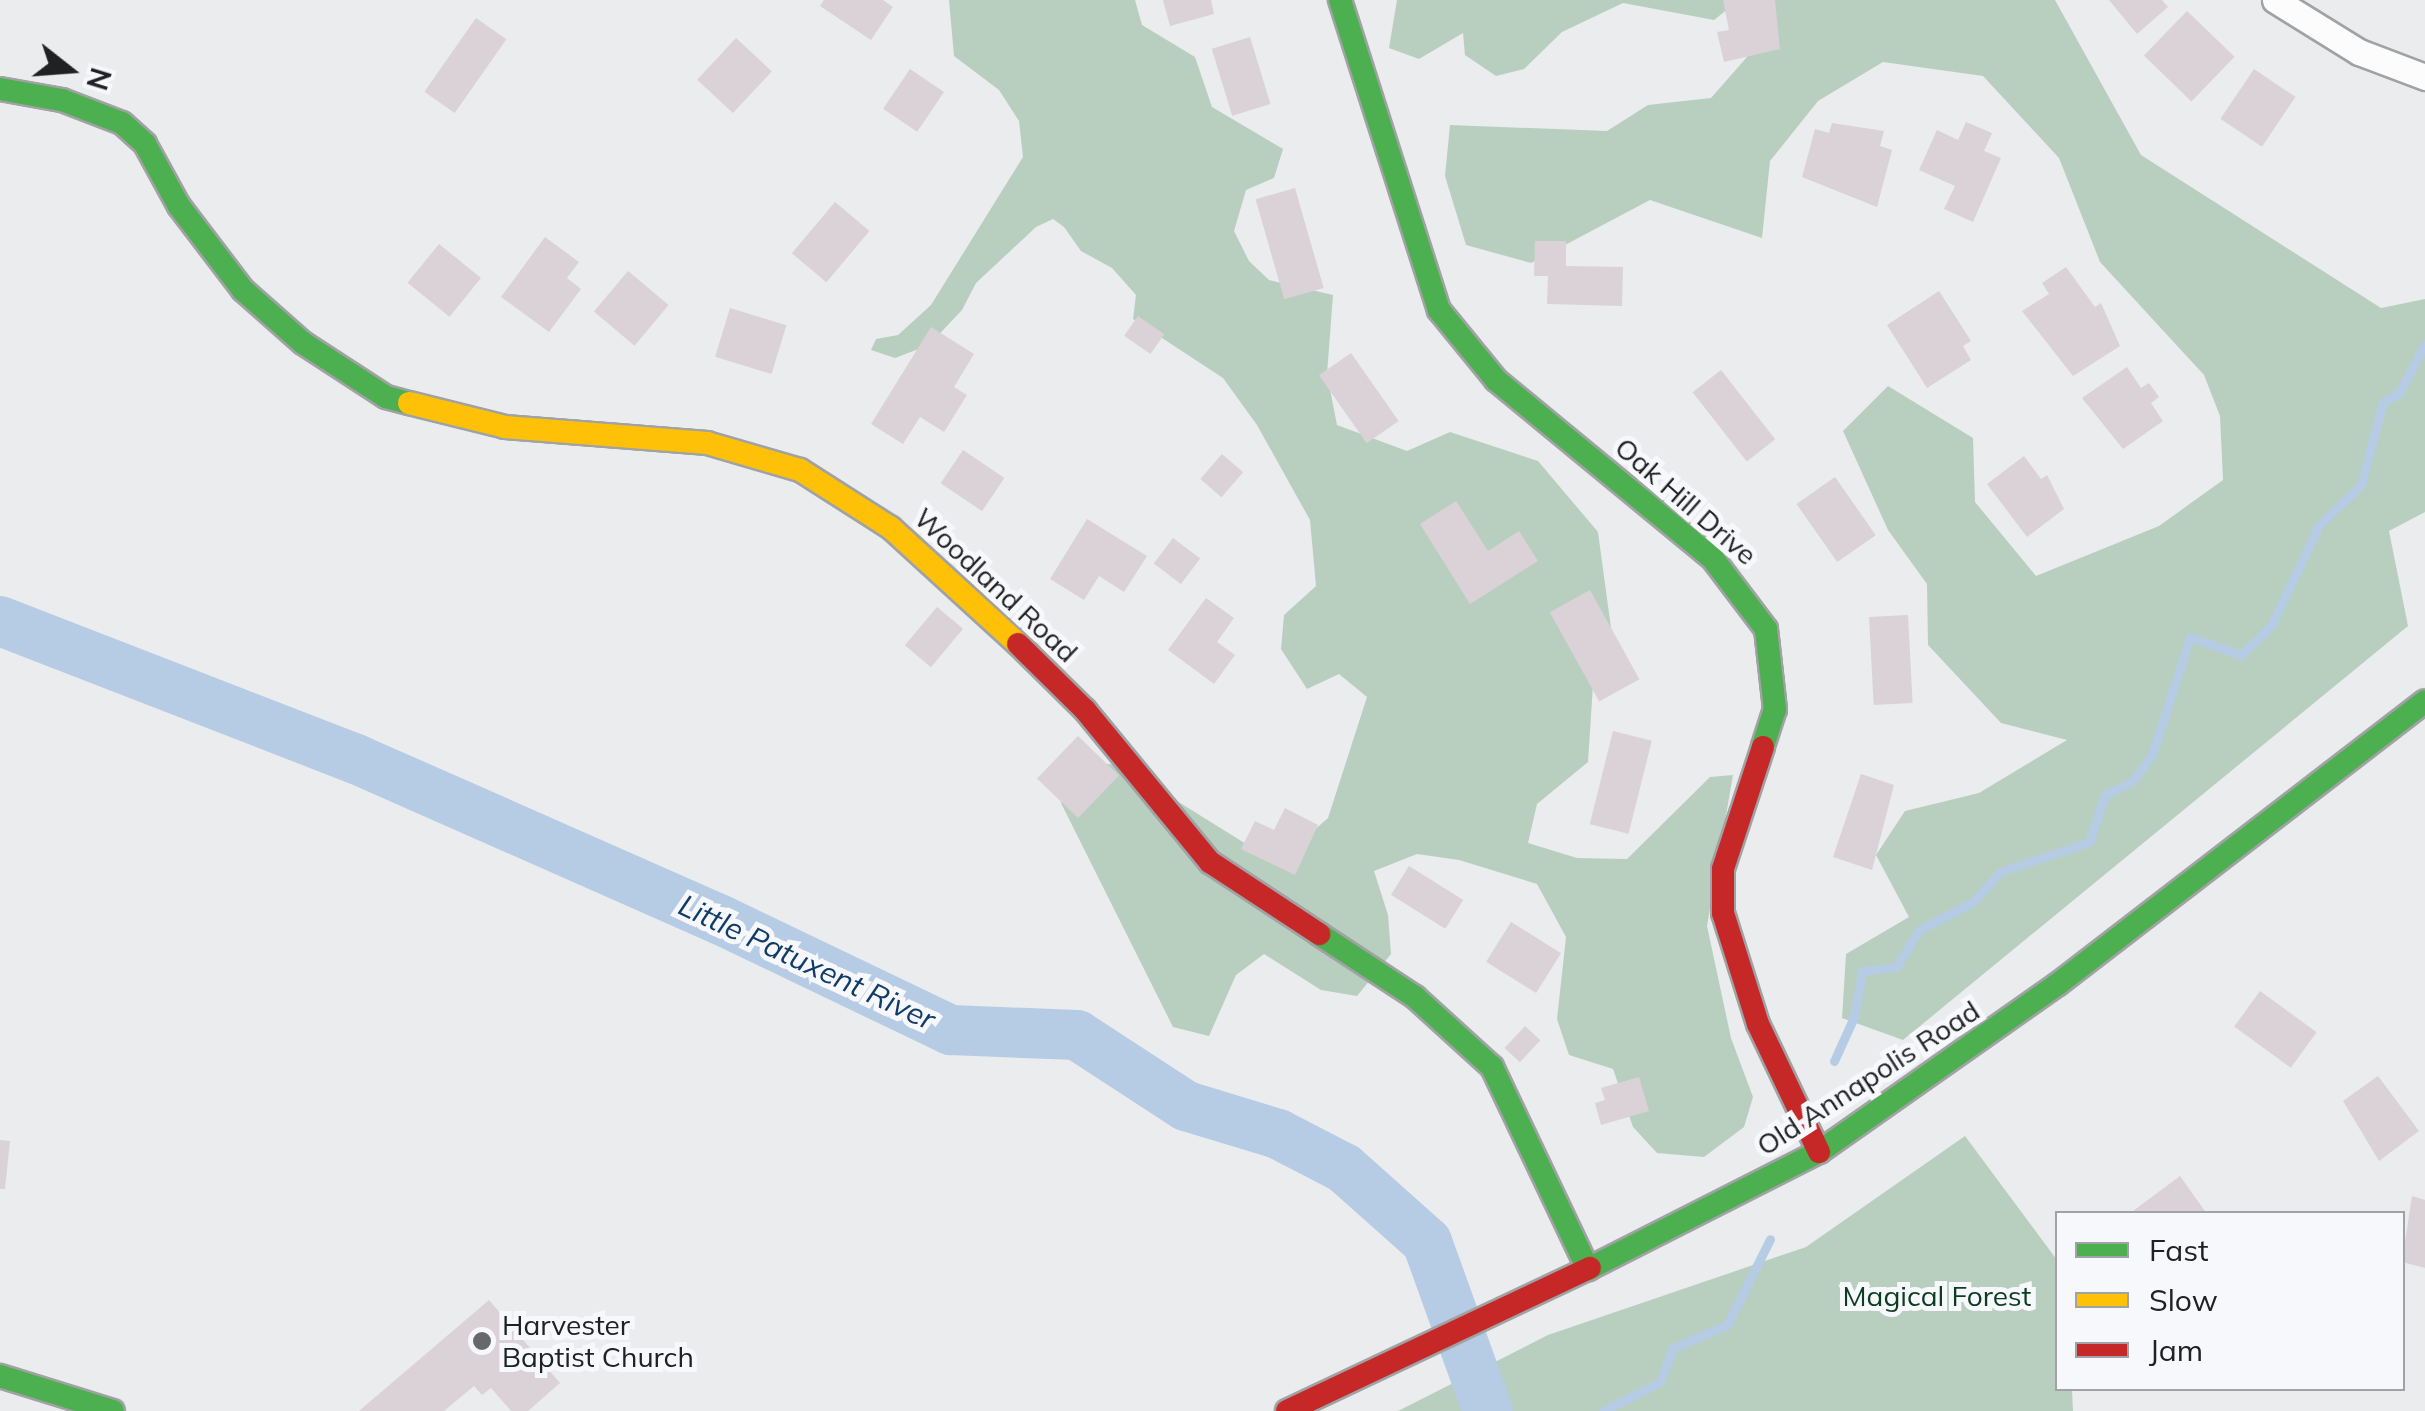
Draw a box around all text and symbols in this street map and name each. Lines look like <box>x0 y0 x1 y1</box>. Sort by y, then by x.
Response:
north arrow <box>20 20 120 120</box>
text: N <box>79 64 119 94</box>
street label: Oak Hill Drive <box>1608 430 1764 572</box>
street label: Woodland Road <box>907 501 1085 669</box>
water label: Little Patuxent River <box>673 887 941 1037</box>
street label: Old Annapolis Road <box>1750 994 1986 1162</box>
legend <box>2055 1211 2405 1391</box>
text: Fast <box>2149 1231 2209 1269</box>
park label: Magical Forest <box>1843 1279 2031 1313</box>
text: Slow <box>2149 1281 2218 1319</box>
place label: Harvester Baptist Church <box>502 1308 694 1374</box>
marker: Harvester Baptist Church <box>471 1330 493 1352</box>
text: Jam <box>2149 1331 2203 1369</box>

